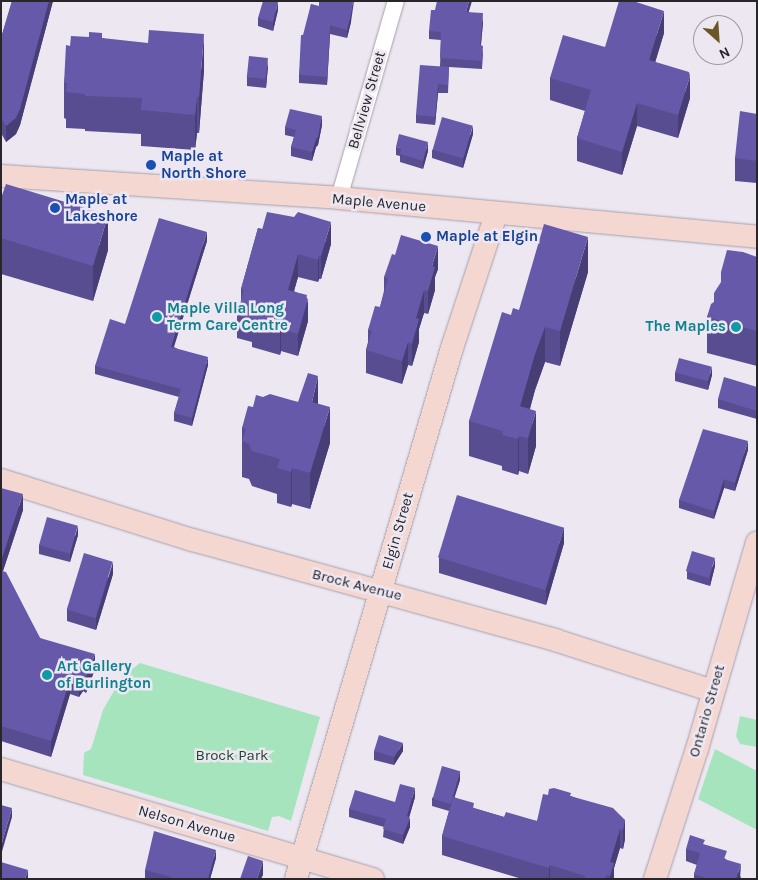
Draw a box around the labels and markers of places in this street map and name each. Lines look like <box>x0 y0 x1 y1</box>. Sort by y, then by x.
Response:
place label: Maple at North Shore <box>161 147 246 182</box>
marker: Maple at North Shore <box>145 159 157 171</box>
place label: Maple at Lakeshore <box>65 190 138 225</box>
marker: Maple at Lakeshore <box>49 202 61 214</box>
place label: Maple at Elgin <box>436 228 538 246</box>
marker: Maple at Elgin <box>420 231 432 243</box>
place label: Maple Villa Long Term Care Centre <box>167 299 288 334</box>
marker: Maple Villa Long Term Care Centre <box>151 311 163 323</box>
place label: The Maples <box>645 318 726 336</box>
marker: The Maples <box>730 321 742 333</box>
place label: Art Gallery of Burlington <box>57 657 151 692</box>
marker: Art Gallery of Burlington <box>41 669 53 681</box>

